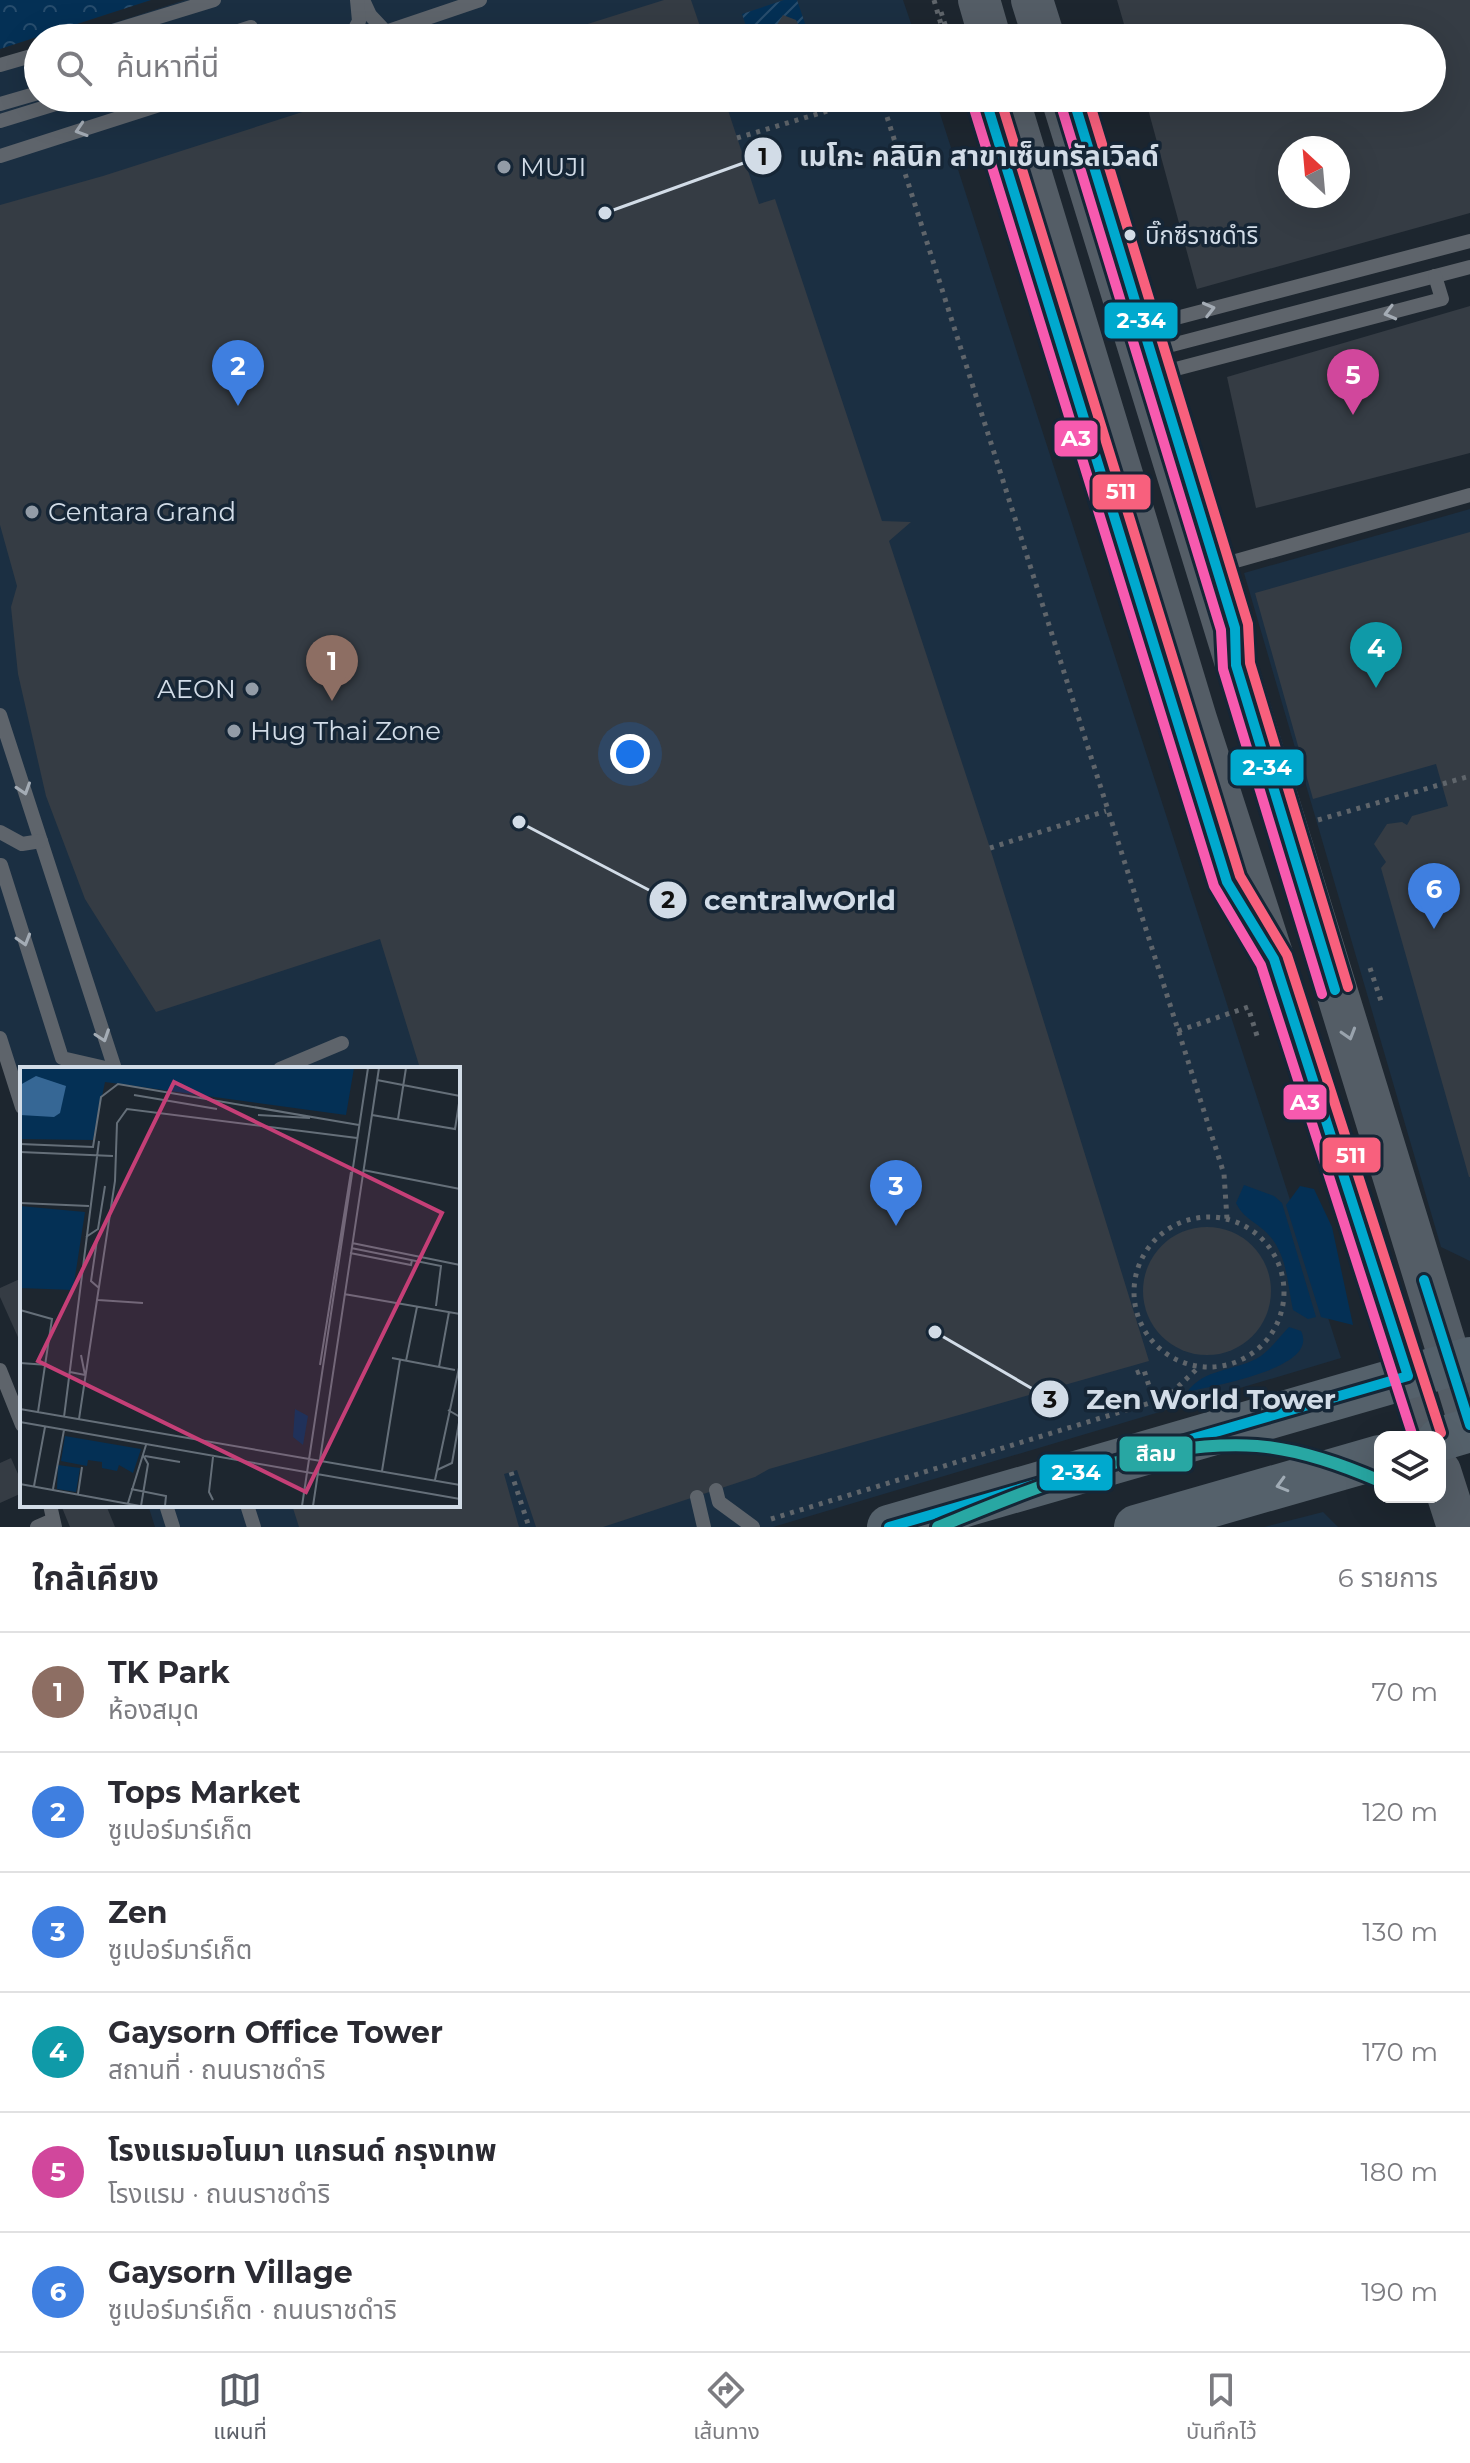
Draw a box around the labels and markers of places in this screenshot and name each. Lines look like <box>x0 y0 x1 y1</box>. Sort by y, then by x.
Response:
callout: เมโกะ คลินิก สาขาเซ็นทรัลเวิลด์ <box>743 130 1175 182</box>
place label: MUJI <box>520 151 586 183</box>
marker: MUJI <box>495 158 513 176</box>
place label: บิ๊กซีราชดำริ <box>1145 220 1258 250</box>
marker: บิ๊กซีราชดำริ <box>1122 227 1138 243</box>
pin: 2 <box>212 340 264 406</box>
pin: 5 <box>1327 349 1379 415</box>
place label: Centara Grand <box>48 496 236 528</box>
marker: Centara Grand <box>23 503 41 521</box>
pin: 4 <box>1350 622 1402 688</box>
pin: 1 <box>306 635 358 701</box>
place label: AEON <box>157 673 236 705</box>
marker: AEON <box>243 680 261 698</box>
place label: Hug Thai Zone <box>250 715 441 747</box>
marker: Hug Thai Zone <box>225 722 243 740</box>
pin: 6 <box>1408 863 1460 929</box>
callout: centralwOrld <box>648 874 911 926</box>
pin: 3 <box>870 1160 922 1226</box>
callout: Zen World Tower <box>1030 1373 1352 1425</box>

